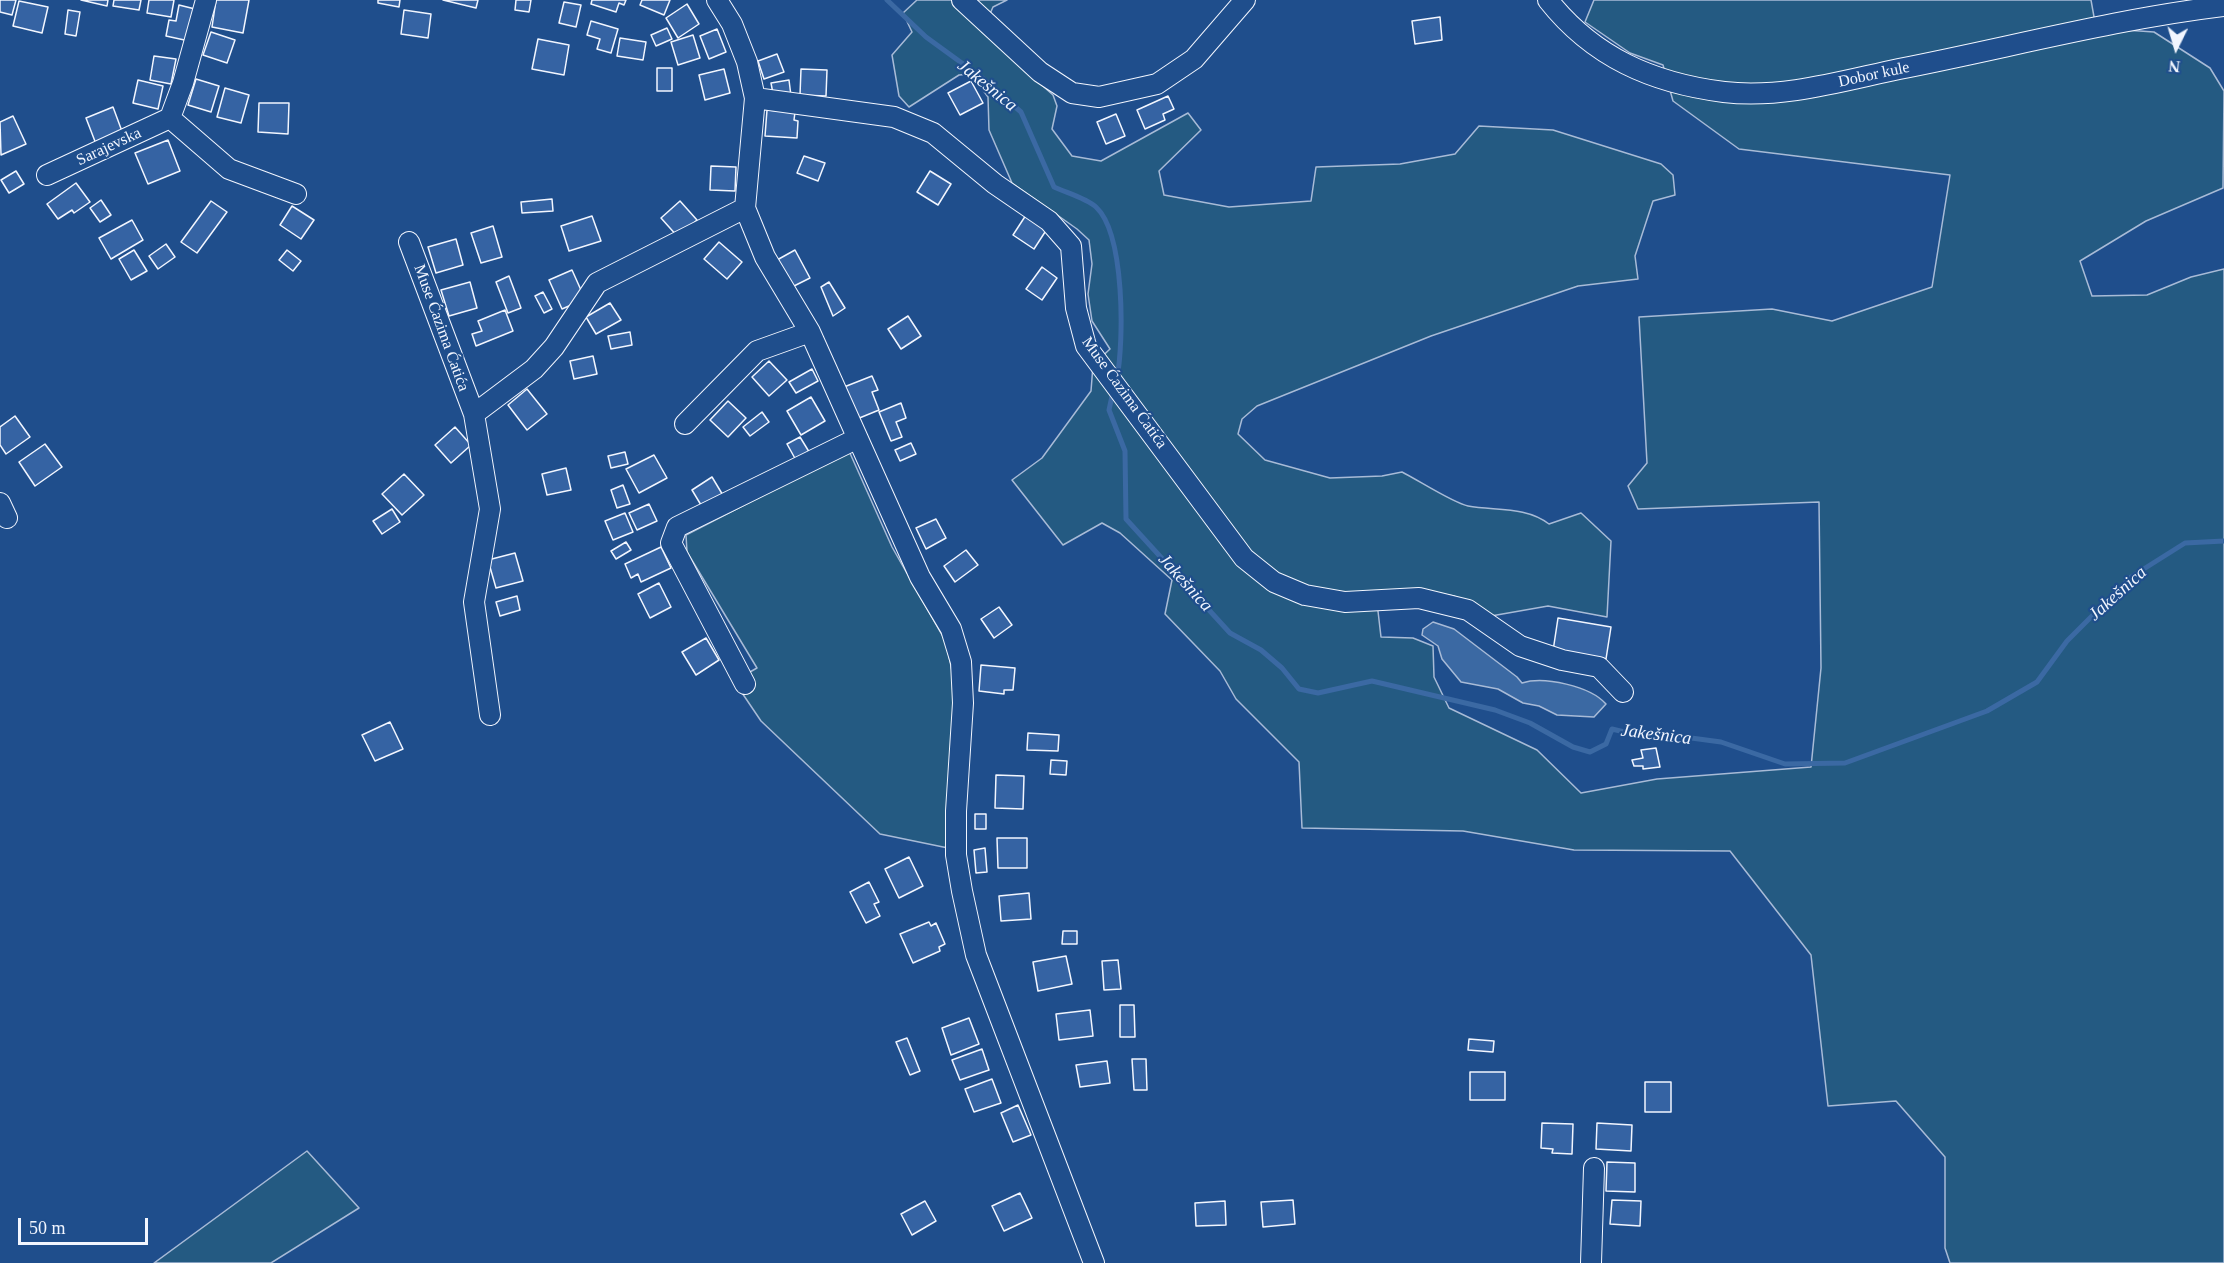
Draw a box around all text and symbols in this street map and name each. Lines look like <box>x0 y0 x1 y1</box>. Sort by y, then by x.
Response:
north arrow <box>2146 18 2206 78</box>
water label: Jakešnica <box>953 55 1021 117</box>
text: N <box>2168 57 2181 75</box>
street label: Dobor kule <box>1837 58 1911 92</box>
street label: Sarajevska <box>74 124 144 170</box>
street label: Muse Ćazima Ćatića <box>409 262 473 394</box>
street label: Muse Ćazima Ćatića <box>1077 333 1171 453</box>
water label: Jakešnica <box>1153 549 1217 617</box>
water label: Jakešnica <box>2084 562 2152 626</box>
water label: Jakešnica <box>1619 720 1693 750</box>
scale bar <box>21 1206 152 1244</box>
text: 50 m <box>29 1218 66 1238</box>

